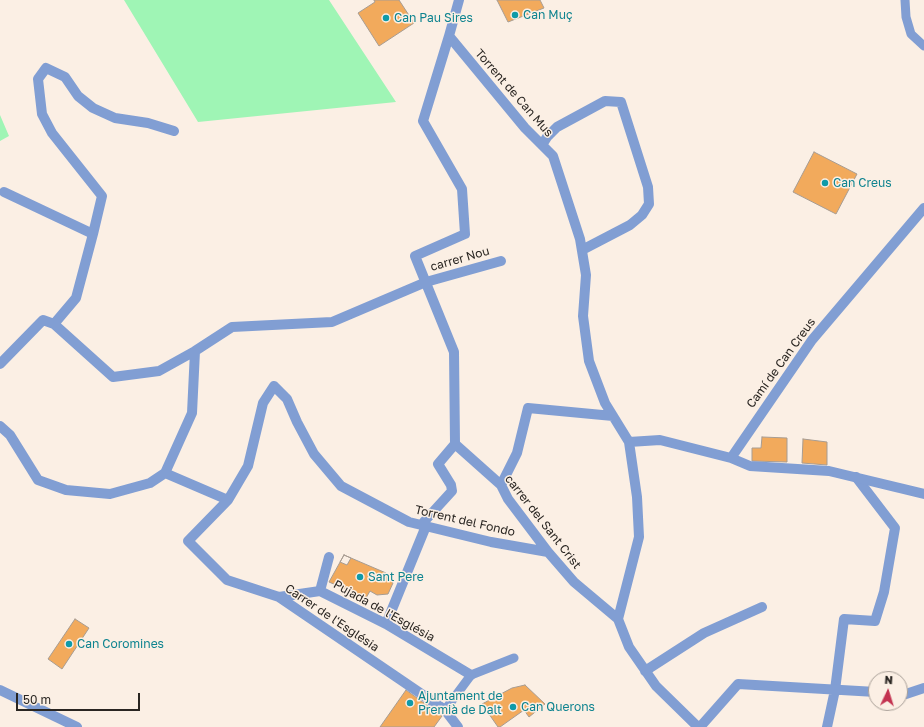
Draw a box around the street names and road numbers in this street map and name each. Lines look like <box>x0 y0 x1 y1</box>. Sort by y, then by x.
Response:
street label: Torrent de Can Mus <box>472 46 556 140</box>
street label: carrer Nou <box>429 244 491 274</box>
street label: Camí de Can Creus <box>744 315 818 411</box>
street label: carrer del Sant Crist <box>502 472 584 572</box>
street label: Torrent del Fondo <box>414 502 516 540</box>
street label: Pujada de l'Església <box>331 577 437 645</box>
street label: Carrer de l'Església <box>282 581 382 655</box>

